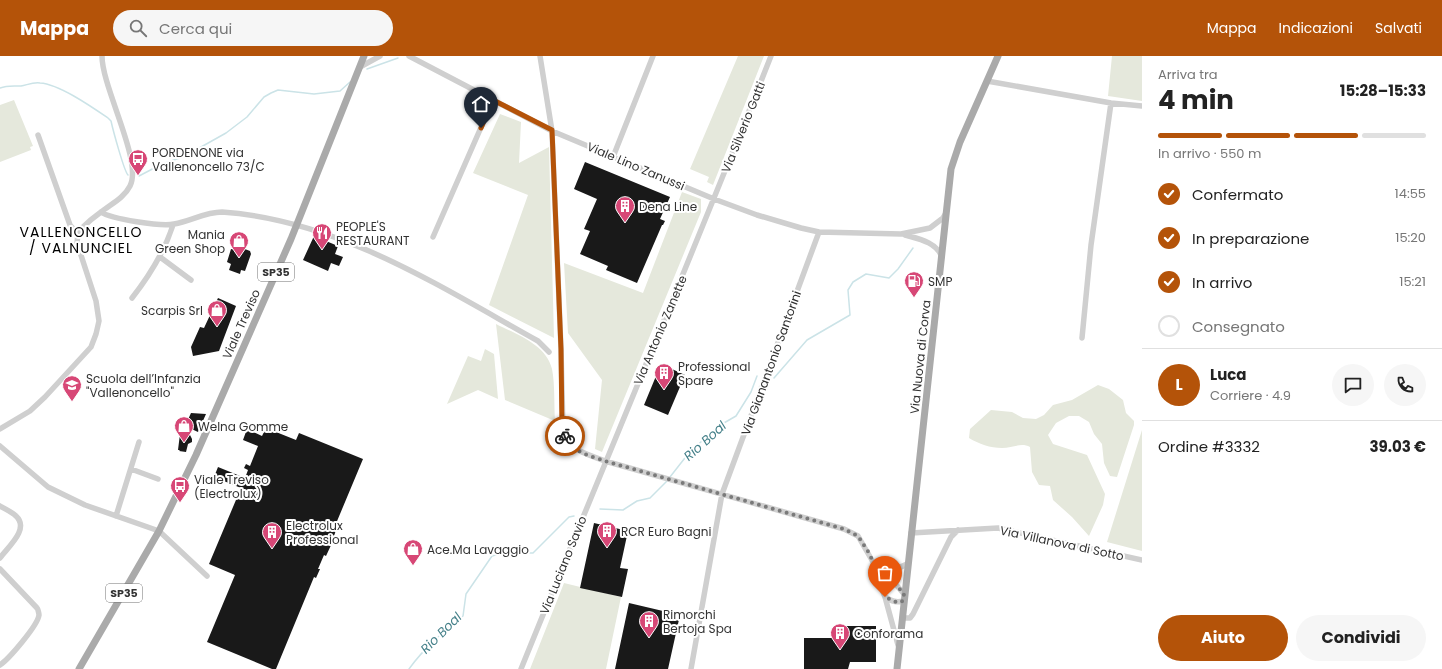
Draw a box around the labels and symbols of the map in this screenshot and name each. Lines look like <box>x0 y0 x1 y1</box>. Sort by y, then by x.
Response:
street label: Via Silverio Gatti <box>717 79 769 175</box>
pin <box>464 87 498 128</box>
street label: Viale Lino Zanussi <box>584 138 688 194</box>
place label: PORDENONE via Vallenoncello 73/C <box>152 144 265 175</box>
bus stop icon: PORDENONE via Vallenoncello 73/C <box>127 148 149 176</box>
building icon: Dena Line <box>614 195 636 223</box>
place label: Dena Line <box>639 198 697 215</box>
place label: PEOPLE'S RESTAURANT <box>336 218 410 249</box>
district label: VALLENONCELLO / VALNUNCIEL <box>20 222 142 258</box>
restaurant icon: PEOPLE'S RESTAURANT <box>311 222 333 250</box>
place label: Mania Green Shop <box>155 226 225 257</box>
shop icon: Mania Green Shop <box>228 230 250 258</box>
road number: SP35 <box>258 263 294 281</box>
fuel station icon: SMP <box>903 270 925 298</box>
street label: Via Antonio Zanette <box>629 273 691 387</box>
place label: SMP <box>928 273 952 290</box>
street label: Viale Treviso <box>218 286 264 362</box>
street label: Via Gianantonio Santorini <box>737 288 805 438</box>
shop icon: Scarpis Srl <box>206 299 228 327</box>
street label: Via Nuova di Corva <box>906 299 934 415</box>
place label: Scarpis Srl <box>141 302 203 319</box>
place label: Professional Spare <box>678 358 750 389</box>
building icon: Professional Spare <box>653 362 675 390</box>
place label: Scuola dell’Infanzia "Vallenoncello" <box>86 370 201 401</box>
school or university icon: Scuola dell’Infanzia "Vallenoncello" <box>61 374 83 402</box>
shop icon: Welna Gomme <box>173 415 195 443</box>
courier <box>545 416 585 456</box>
water label: Rio Boal <box>679 416 731 465</box>
place label: Welna Gomme <box>198 418 288 435</box>
place label: Viale Treviso (Electrolux) <box>194 471 269 502</box>
bus stop icon: Viale Treviso (Electrolux) <box>169 475 191 503</box>
street label: Via Luciano Savio <box>536 513 591 617</box>
place label: Electrolux Professional <box>286 517 358 548</box>
building icon: RCR Euro Bagni <box>596 520 618 548</box>
building icon: Electrolux Professional <box>261 521 283 549</box>
street label: Via Villanova di Sotto <box>998 522 1126 565</box>
place label: RCR Euro Bagni <box>621 523 712 540</box>
shop icon: Ace.Ma Lavaggio <box>402 538 424 566</box>
place label: Ace.Ma Lavaggio <box>427 541 529 558</box>
pin <box>868 556 902 597</box>
road number: SP35 <box>106 584 142 602</box>
place label: Rimorchi Bertoja Spa <box>663 606 732 637</box>
water label: Rio Boal <box>416 607 467 658</box>
building icon: Rimorchi Bertoja Spa <box>638 610 660 638</box>
building icon: Conforama <box>829 622 851 650</box>
place label: Conforama <box>854 625 923 642</box>

